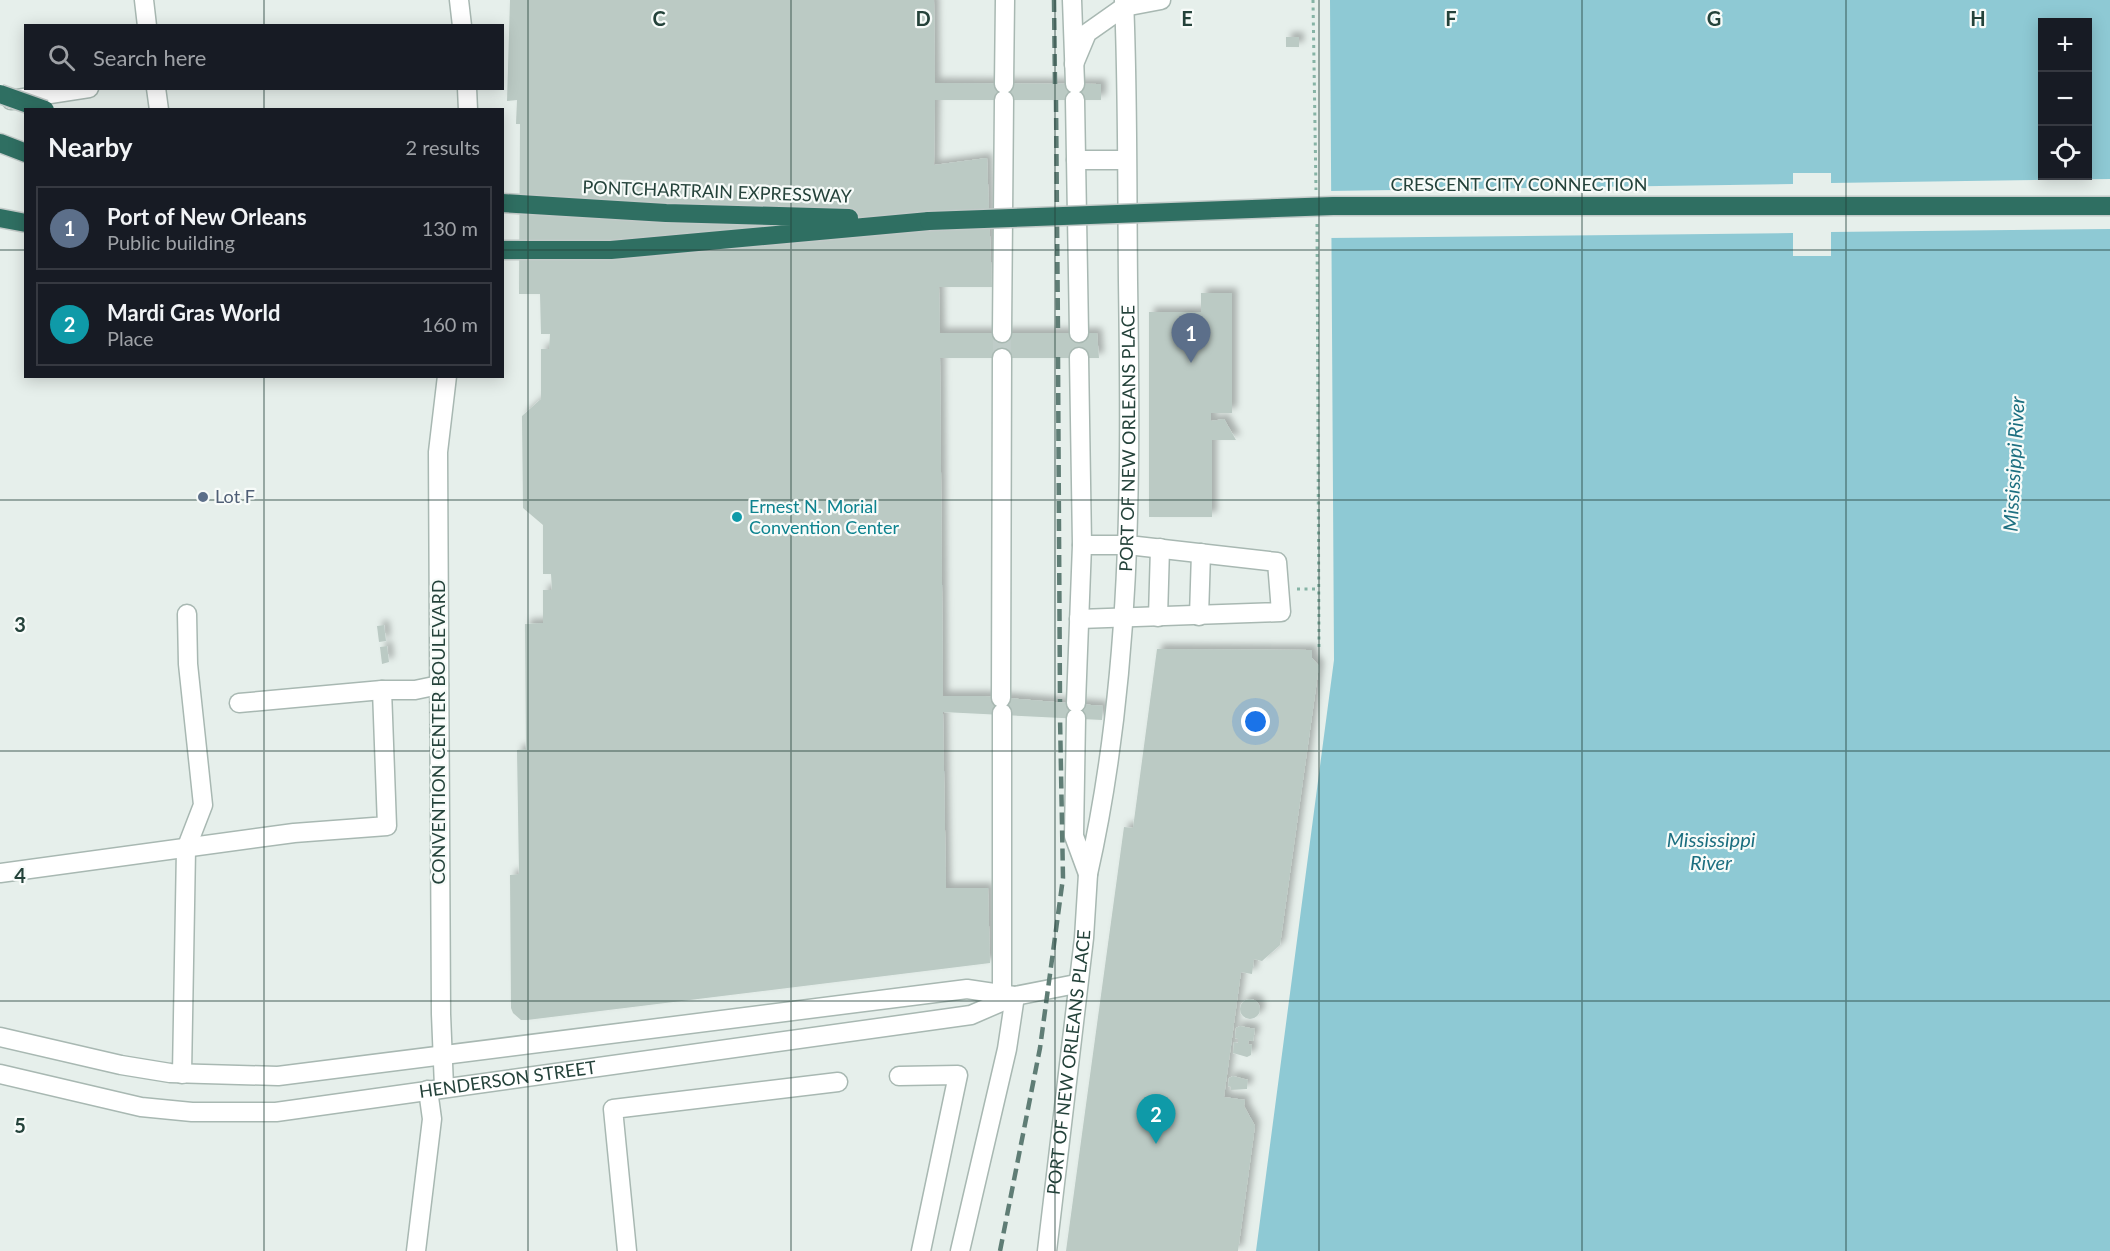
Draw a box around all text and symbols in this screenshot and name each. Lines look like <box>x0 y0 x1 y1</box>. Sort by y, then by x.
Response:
text: C <box>652 6 666 30</box>
text: D <box>915 6 931 30</box>
text: E <box>1181 6 1193 30</box>
text: F <box>1445 6 1457 30</box>
text: G <box>1707 6 1721 30</box>
text: H <box>1970 6 1986 30</box>
map controls <box>2038 18 2092 180</box>
button: + <box>2038 18 2092 72</box>
search box <box>24 24 504 90</box>
icon: search <box>45 41 78 74</box>
text: Search here <box>93 44 206 71</box>
button: − <box>2038 72 2092 126</box>
button: locate <box>2038 126 2092 180</box>
text: Nearby <box>48 131 133 163</box>
text: 2 results <box>405 135 480 159</box>
street label: CRESCENT CITY CONNECTION <box>1391 173 1647 195</box>
street label: PONTCHARTRAIN EXPRESSWAY <box>582 175 853 207</box>
text: Port of New Orleans <box>107 203 307 230</box>
text: 1 <box>64 216 75 240</box>
text: 130 m <box>422 216 478 240</box>
text: Public building <box>107 230 235 254</box>
text: Mardi Gras World <box>107 299 280 326</box>
street label: PORT OF NEW ORLEANS PLACE <box>1114 305 1139 572</box>
text: 2 <box>64 312 75 336</box>
text: 160 m <box>422 312 478 336</box>
pin: 1 <box>1172 314 1210 363</box>
text: Place <box>107 326 154 350</box>
water label: Mississippi River <box>1997 395 2029 532</box>
place label: Lot F <box>215 485 255 507</box>
marker: Lot F <box>196 490 210 504</box>
place label: Ernest N. Morial Convention Center <box>749 495 899 538</box>
marker: Ernest N. Morial Convention Center <box>730 510 744 524</box>
street label: CONVENTION CENTER BOULEVARD <box>427 579 449 885</box>
text: 3 <box>14 612 26 636</box>
your location <box>1241 707 1270 736</box>
water label: Mississippi River <box>1667 827 1756 874</box>
text: 4 <box>14 863 26 887</box>
street label: PORT OF NEW ORLEANS PLACE <box>1042 929 1094 1196</box>
street label: HENDERSON STREET <box>417 1055 598 1102</box>
pin: 2 <box>1136 1094 1176 1144</box>
text: 5 <box>14 1113 26 1137</box>

